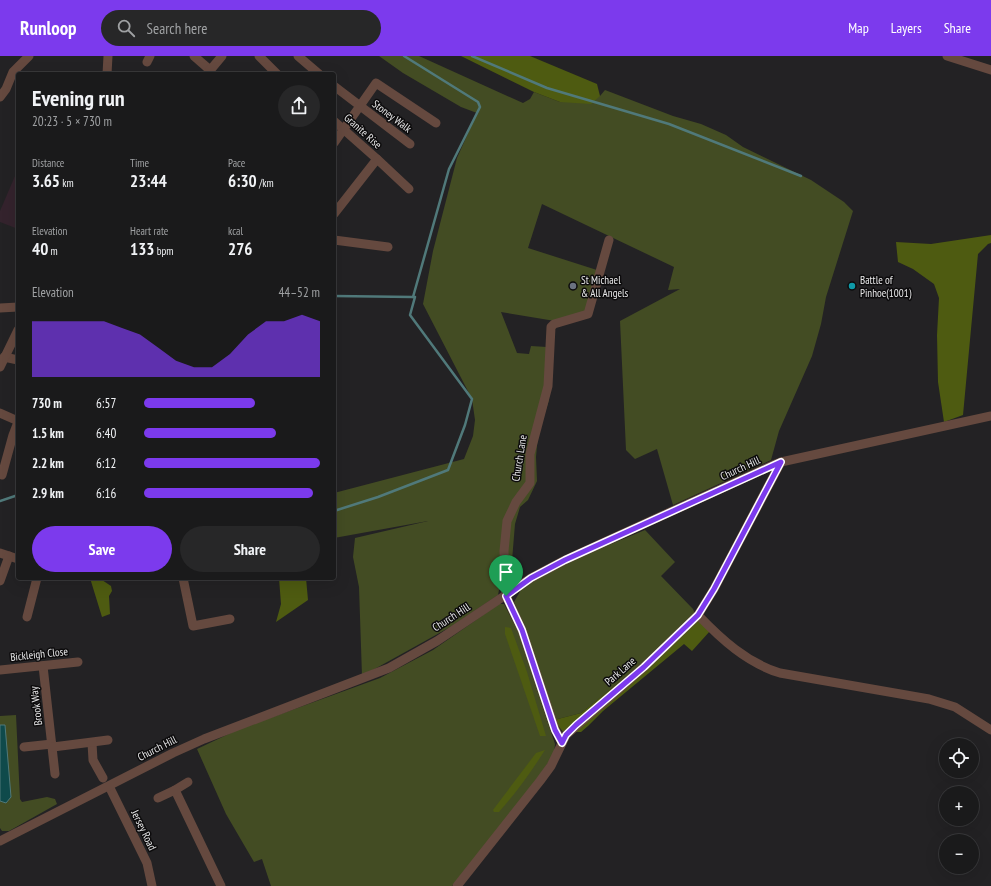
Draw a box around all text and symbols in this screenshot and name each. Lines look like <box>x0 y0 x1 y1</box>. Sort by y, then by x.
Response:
search box <box>101 10 381 46</box>
text: Runloop <box>20 16 77 40</box>
icon: search <box>115 17 137 39</box>
text: Search here <box>147 19 208 38</box>
text: Map <box>848 19 869 37</box>
text: Layers <box>891 19 922 37</box>
text: Share <box>944 19 971 37</box>
text: Evening run <box>32 84 125 112</box>
button: share <box>278 85 320 127</box>
street label: Stoney Walk <box>369 97 415 136</box>
street label: Granite Rise <box>341 110 385 152</box>
text: 20:23 · 5 × 730 m <box>32 113 112 130</box>
text: Distance <box>32 156 64 170</box>
text: Time <box>130 156 149 170</box>
text: Pace <box>228 156 245 170</box>
text: 3.65 <box>32 170 60 192</box>
text: 23:44 <box>130 170 167 192</box>
text: 6:30 <box>228 170 257 192</box>
text: km <box>60 176 74 190</box>
text: /km <box>257 176 274 190</box>
text: Elevation <box>32 224 67 238</box>
text: Heart rate <box>130 224 168 238</box>
text: kcal <box>228 224 243 238</box>
text: 40 <box>32 238 48 260</box>
text: 133 <box>130 238 154 260</box>
text: 276 <box>228 238 252 260</box>
text: m <box>48 244 58 258</box>
text: bpm <box>154 244 173 258</box>
place label: St Michael & All Angels <box>581 273 629 300</box>
place label: Battle of Pinhoe(1001) <box>860 273 912 300</box>
marker: St Michael & All Angels <box>568 281 578 291</box>
marker: Battle of Pinhoe(1001) <box>847 281 857 291</box>
text: Elevation <box>32 284 74 301</box>
text: 44–52 m <box>278 284 320 301</box>
text: 730 m <box>32 395 62 412</box>
text: 6:57 <box>96 395 116 412</box>
text: 1.5 km <box>32 425 64 442</box>
text: 6:40 <box>96 425 116 442</box>
street label: Church Lane <box>508 433 530 482</box>
street label: Church Hill <box>718 453 762 483</box>
text: 2.2 km <box>32 455 64 472</box>
text: 6:12 <box>96 455 116 472</box>
text: 2.9 km <box>32 485 64 502</box>
text: 6:16 <box>96 485 116 502</box>
button: Save <box>32 526 172 572</box>
button: Share <box>180 526 320 572</box>
pin <box>489 555 523 596</box>
icon: arrive <box>495 561 517 583</box>
street label: Church Hill <box>430 599 473 634</box>
street label: Bickleigh Close <box>10 644 69 664</box>
street label: Park Lane <box>602 653 639 688</box>
street label: Brook Way <box>27 685 45 726</box>
street label: Church Hill <box>135 732 179 764</box>
map controls <box>939 738 979 874</box>
button: locate <box>939 738 979 778</box>
button: + <box>939 786 979 826</box>
street label: Jersey Road <box>128 807 160 853</box>
button: − <box>939 834 979 874</box>

